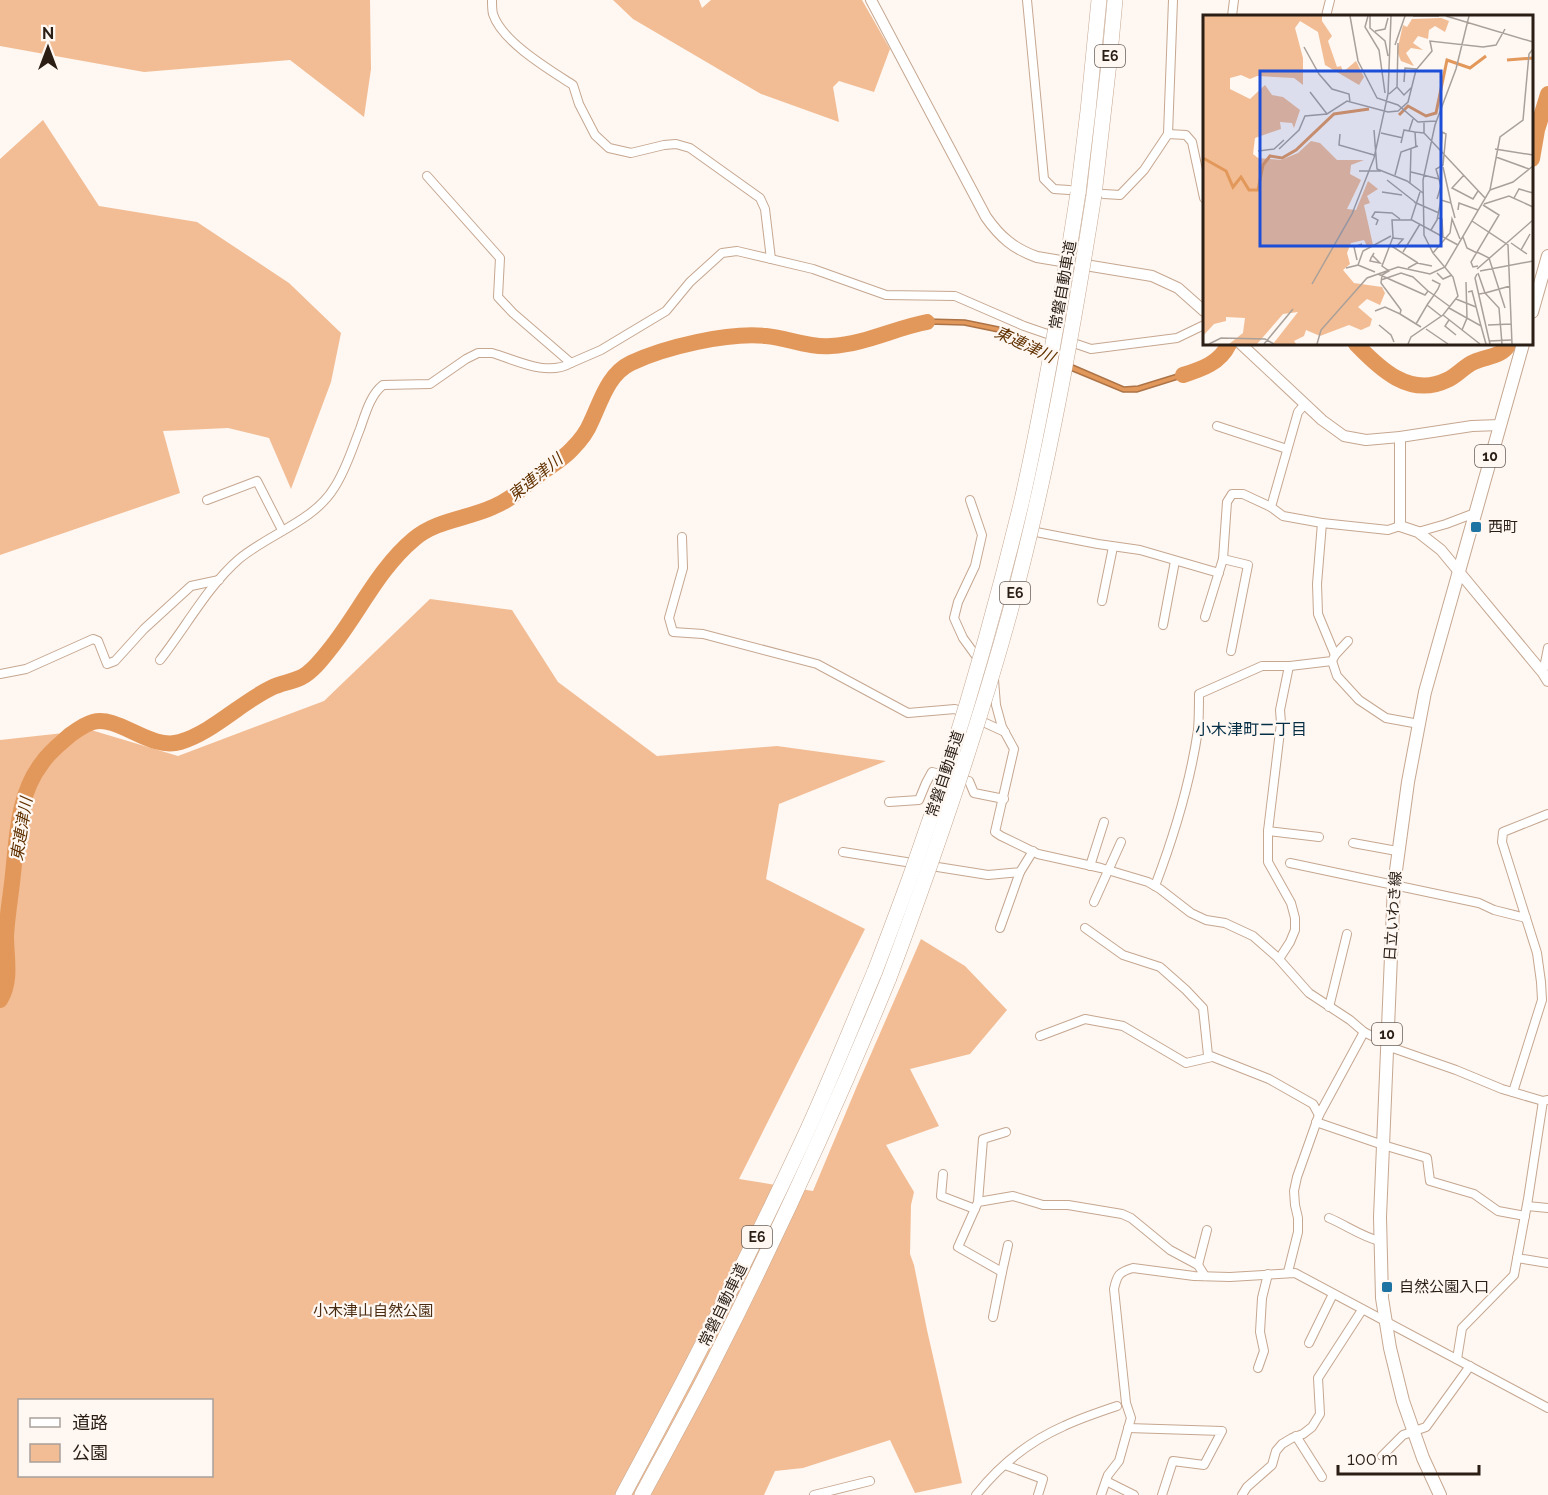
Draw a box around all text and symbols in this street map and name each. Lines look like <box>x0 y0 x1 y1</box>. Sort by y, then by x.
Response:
inset map <box>1203 15 1533 345</box>
north arrow <box>18 18 78 78</box>
text: N <box>42 24 54 43</box>
road number: E6 <box>1095 45 1125 67</box>
street label: 常磐自動車道 <box>1046 239 1080 331</box>
water label: 東連津川 <box>992 322 1060 367</box>
road number: 10 <box>1475 445 1505 467</box>
water label: 東連津川 <box>504 449 568 505</box>
place label: 西町 <box>1488 518 1518 536</box>
marker: 西町 <box>1469 520 1483 534</box>
road number: E6 <box>1000 582 1030 604</box>
district label: 小木津町二丁目 <box>1195 720 1307 739</box>
street label: 常磐自動車道 <box>923 728 967 820</box>
water label: 東連津川 <box>7 794 36 862</box>
street label: 日立いわき線 <box>1381 870 1405 962</box>
road number: 10 <box>1372 1023 1402 1045</box>
road number: E6 <box>742 1226 772 1248</box>
street label: 常磐自動車道 <box>695 1261 751 1349</box>
place label: 自然公園入口 <box>1399 1278 1489 1296</box>
marker: 自然公園入口 <box>1380 1280 1394 1294</box>
park label: 小木津山自然公園 <box>313 1302 433 1320</box>
legend <box>18 1399 213 1477</box>
text: 道路 <box>72 1412 108 1433</box>
scale bar <box>1338 1438 1479 1476</box>
text: 公園 <box>72 1442 108 1463</box>
text: 100 m <box>1347 1448 1398 1469</box>

